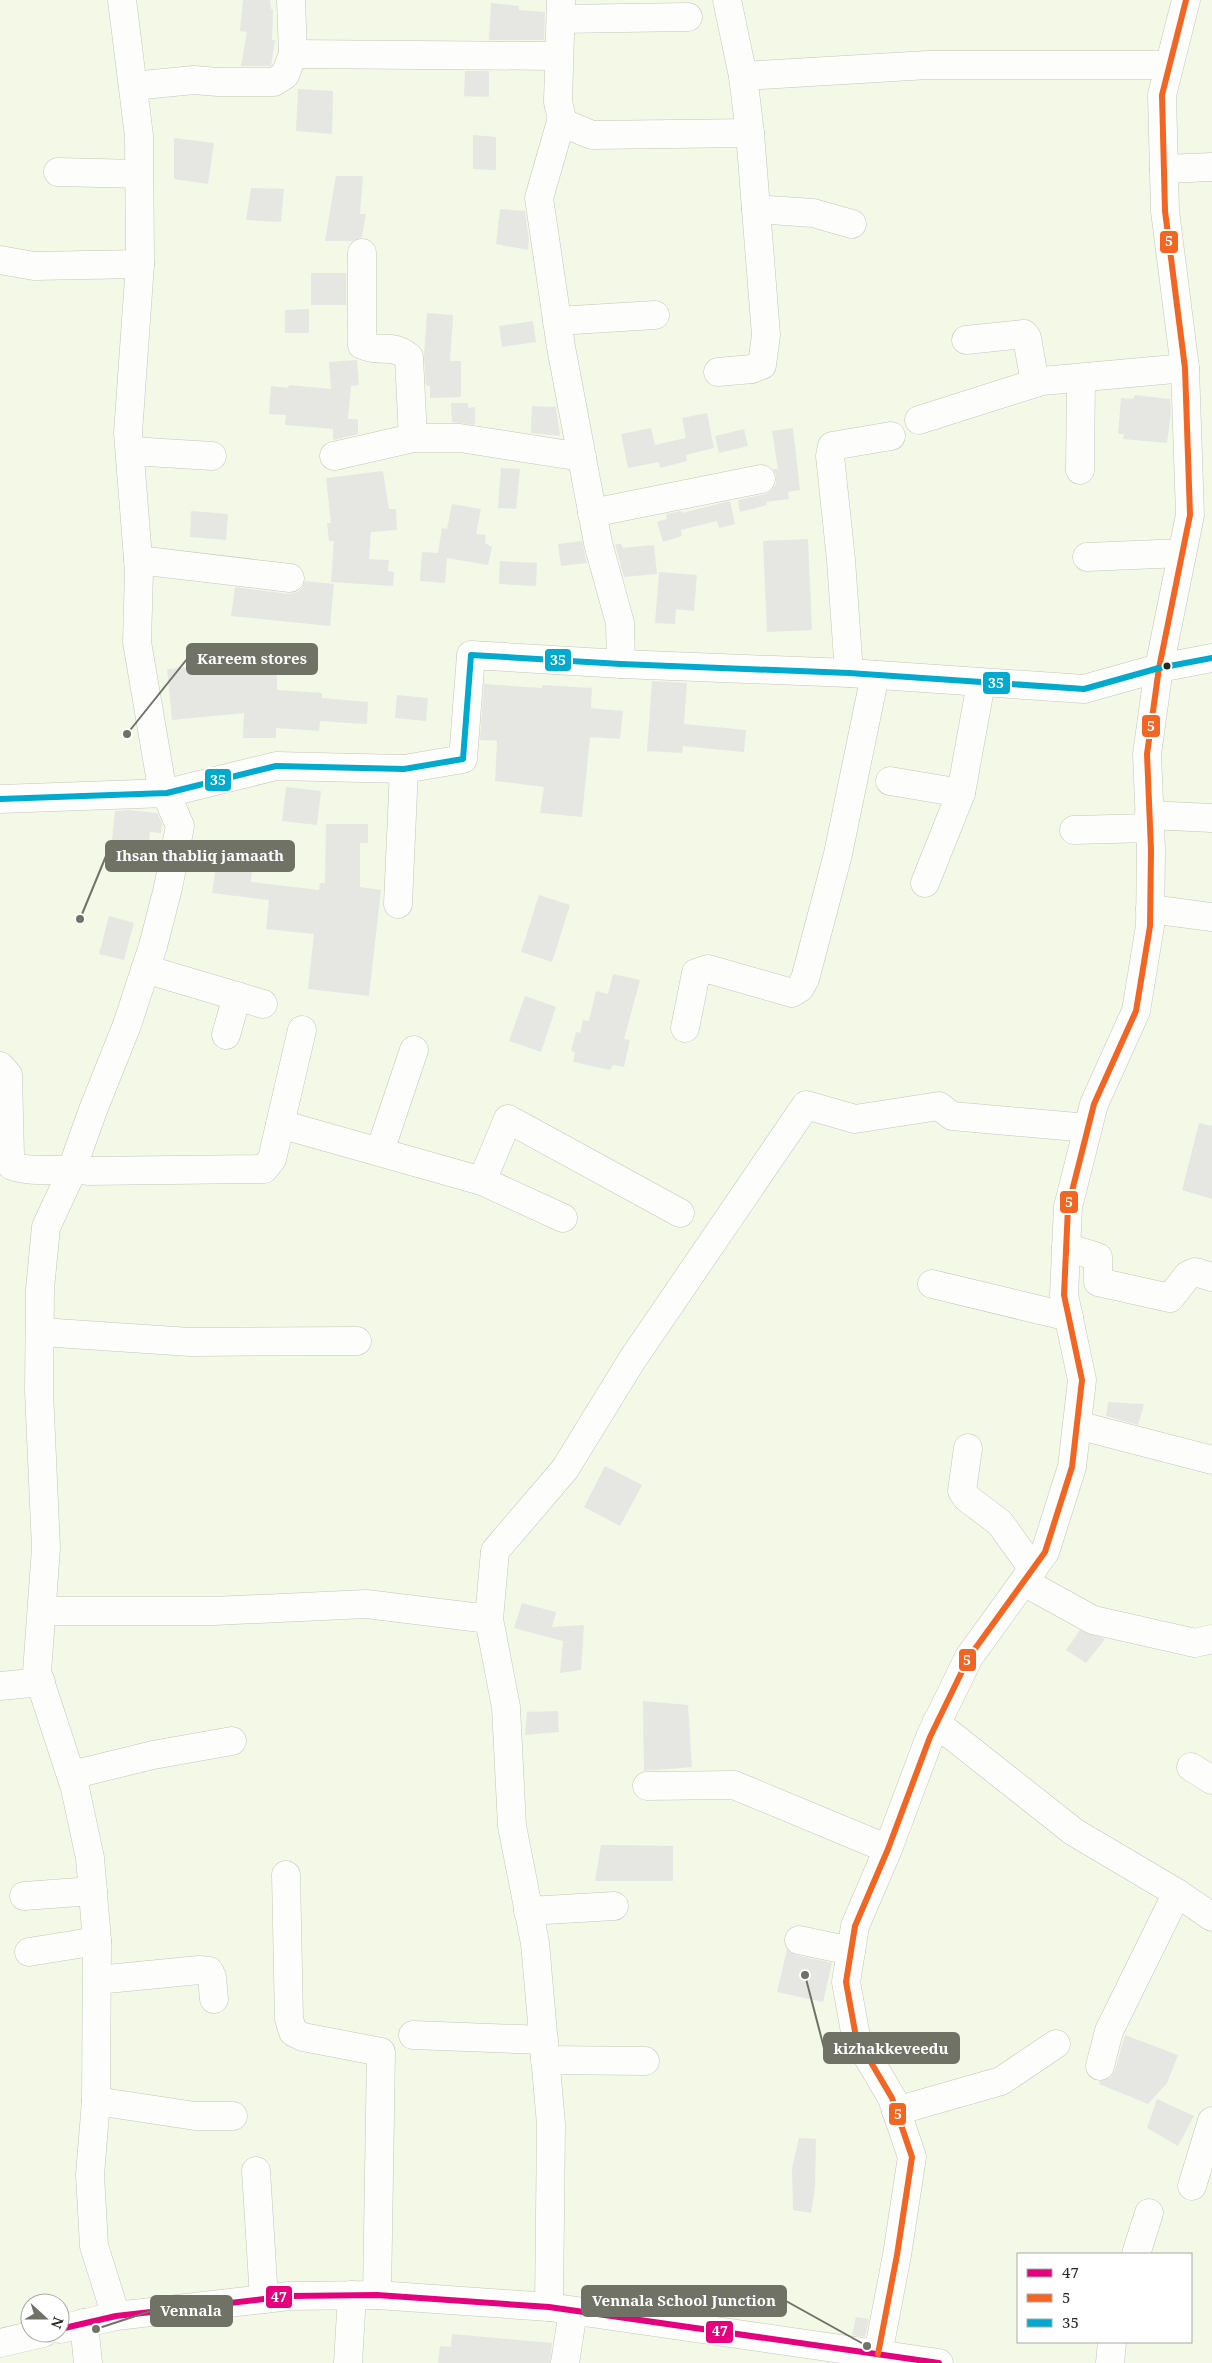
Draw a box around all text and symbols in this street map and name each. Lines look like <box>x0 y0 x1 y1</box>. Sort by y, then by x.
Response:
line badge: 5 <box>1159 230 1179 254</box>
text: 5 <box>1165 231 1173 250</box>
callout: Kareem stores <box>187 644 317 674</box>
text: Kareem stores <box>197 648 307 668</box>
line badge: 35 <box>544 648 572 672</box>
text: 35 <box>550 650 566 669</box>
unlabelled marker <box>1162 661 1172 671</box>
line badge: 35 <box>982 671 1011 695</box>
text: 35 <box>988 673 1004 692</box>
line badge: 5 <box>1141 714 1161 738</box>
text: 5 <box>1147 716 1155 735</box>
line badge: 35 <box>204 768 232 792</box>
text: 35 <box>210 770 226 789</box>
callout: Ihsan thabliq jamaath <box>106 841 294 871</box>
text: Ihsan thabliq jamaath <box>116 845 284 865</box>
line badge: 5 <box>1059 1190 1079 1214</box>
text: 5 <box>1065 1192 1073 1211</box>
line badge: 5 <box>958 1648 977 1672</box>
text: 5 <box>963 1650 971 1669</box>
callout: kizhakkeveedu <box>824 2033 959 2063</box>
text: kizhakkeveedu <box>833 2038 949 2058</box>
line badge: 5 <box>888 2102 907 2126</box>
text: 5 <box>894 2104 902 2123</box>
legend <box>1017 2253 1192 2343</box>
text: 47 <box>1062 2262 1079 2282</box>
line badge: 47 <box>265 2285 293 2309</box>
callout: Vennala School Junction <box>582 2286 786 2316</box>
text: 47 <box>271 2287 287 2306</box>
text: 5 <box>1062 2287 1070 2307</box>
text: Vennala School Junction <box>592 2290 776 2310</box>
north arrow <box>20 2293 70 2343</box>
callout: Vennala <box>151 2296 232 2326</box>
text: Vennala <box>160 2300 222 2320</box>
text: 35 <box>1062 2312 1079 2332</box>
text: N <box>47 2314 68 2331</box>
line badge: 47 <box>705 2320 734 2344</box>
text: 47 <box>712 2321 728 2340</box>

